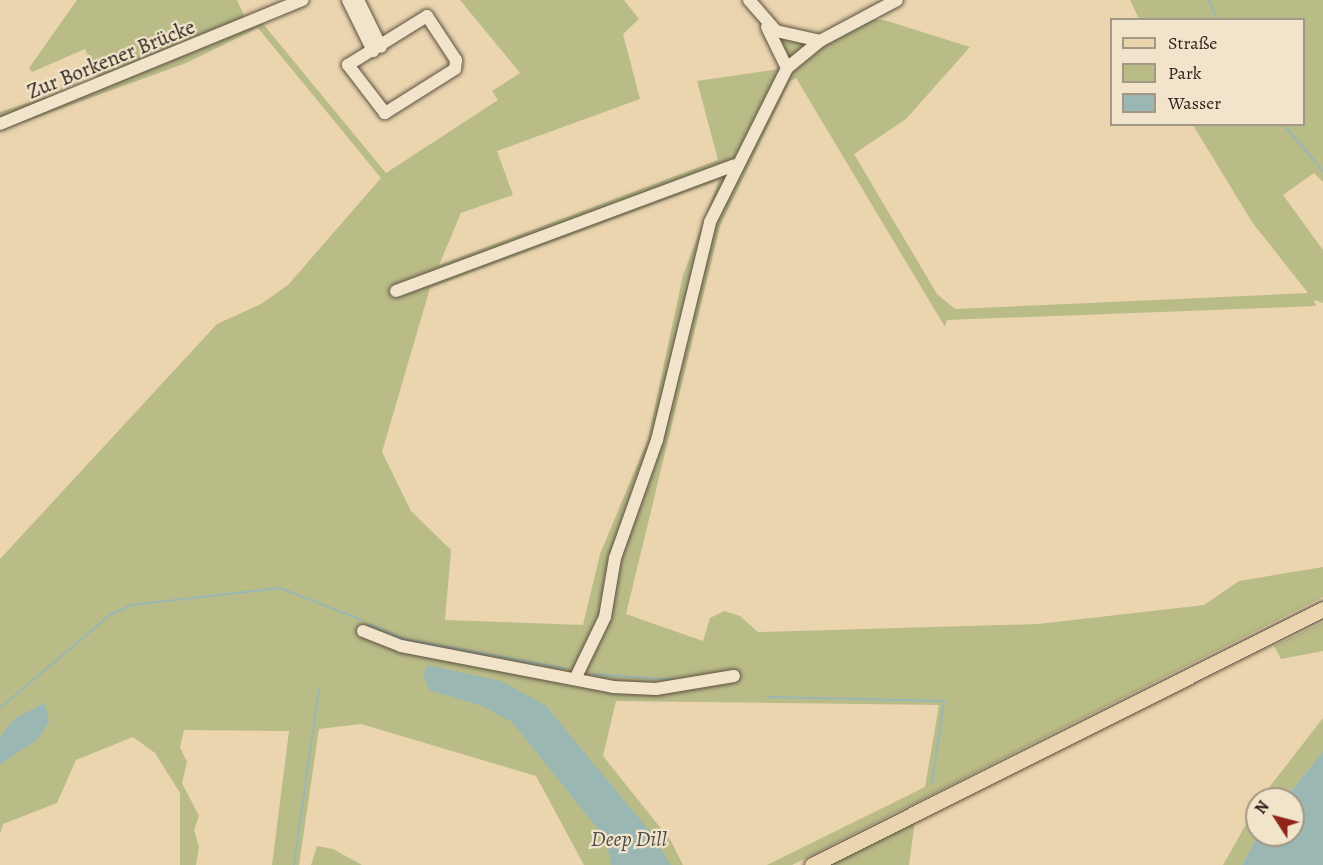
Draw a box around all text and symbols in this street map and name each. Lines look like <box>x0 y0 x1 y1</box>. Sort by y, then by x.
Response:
street label: Zur Borkener Brücke <box>23 14 199 104</box>
legend <box>1110 18 1305 126</box>
text: Straße <box>1168 31 1217 55</box>
text: Park <box>1168 61 1202 85</box>
text: Wasser <box>1168 91 1221 115</box>
north arrow <box>1245 787 1305 847</box>
text: N <box>1250 796 1274 819</box>
water label: Deep Dill <box>591 827 667 853</box>

